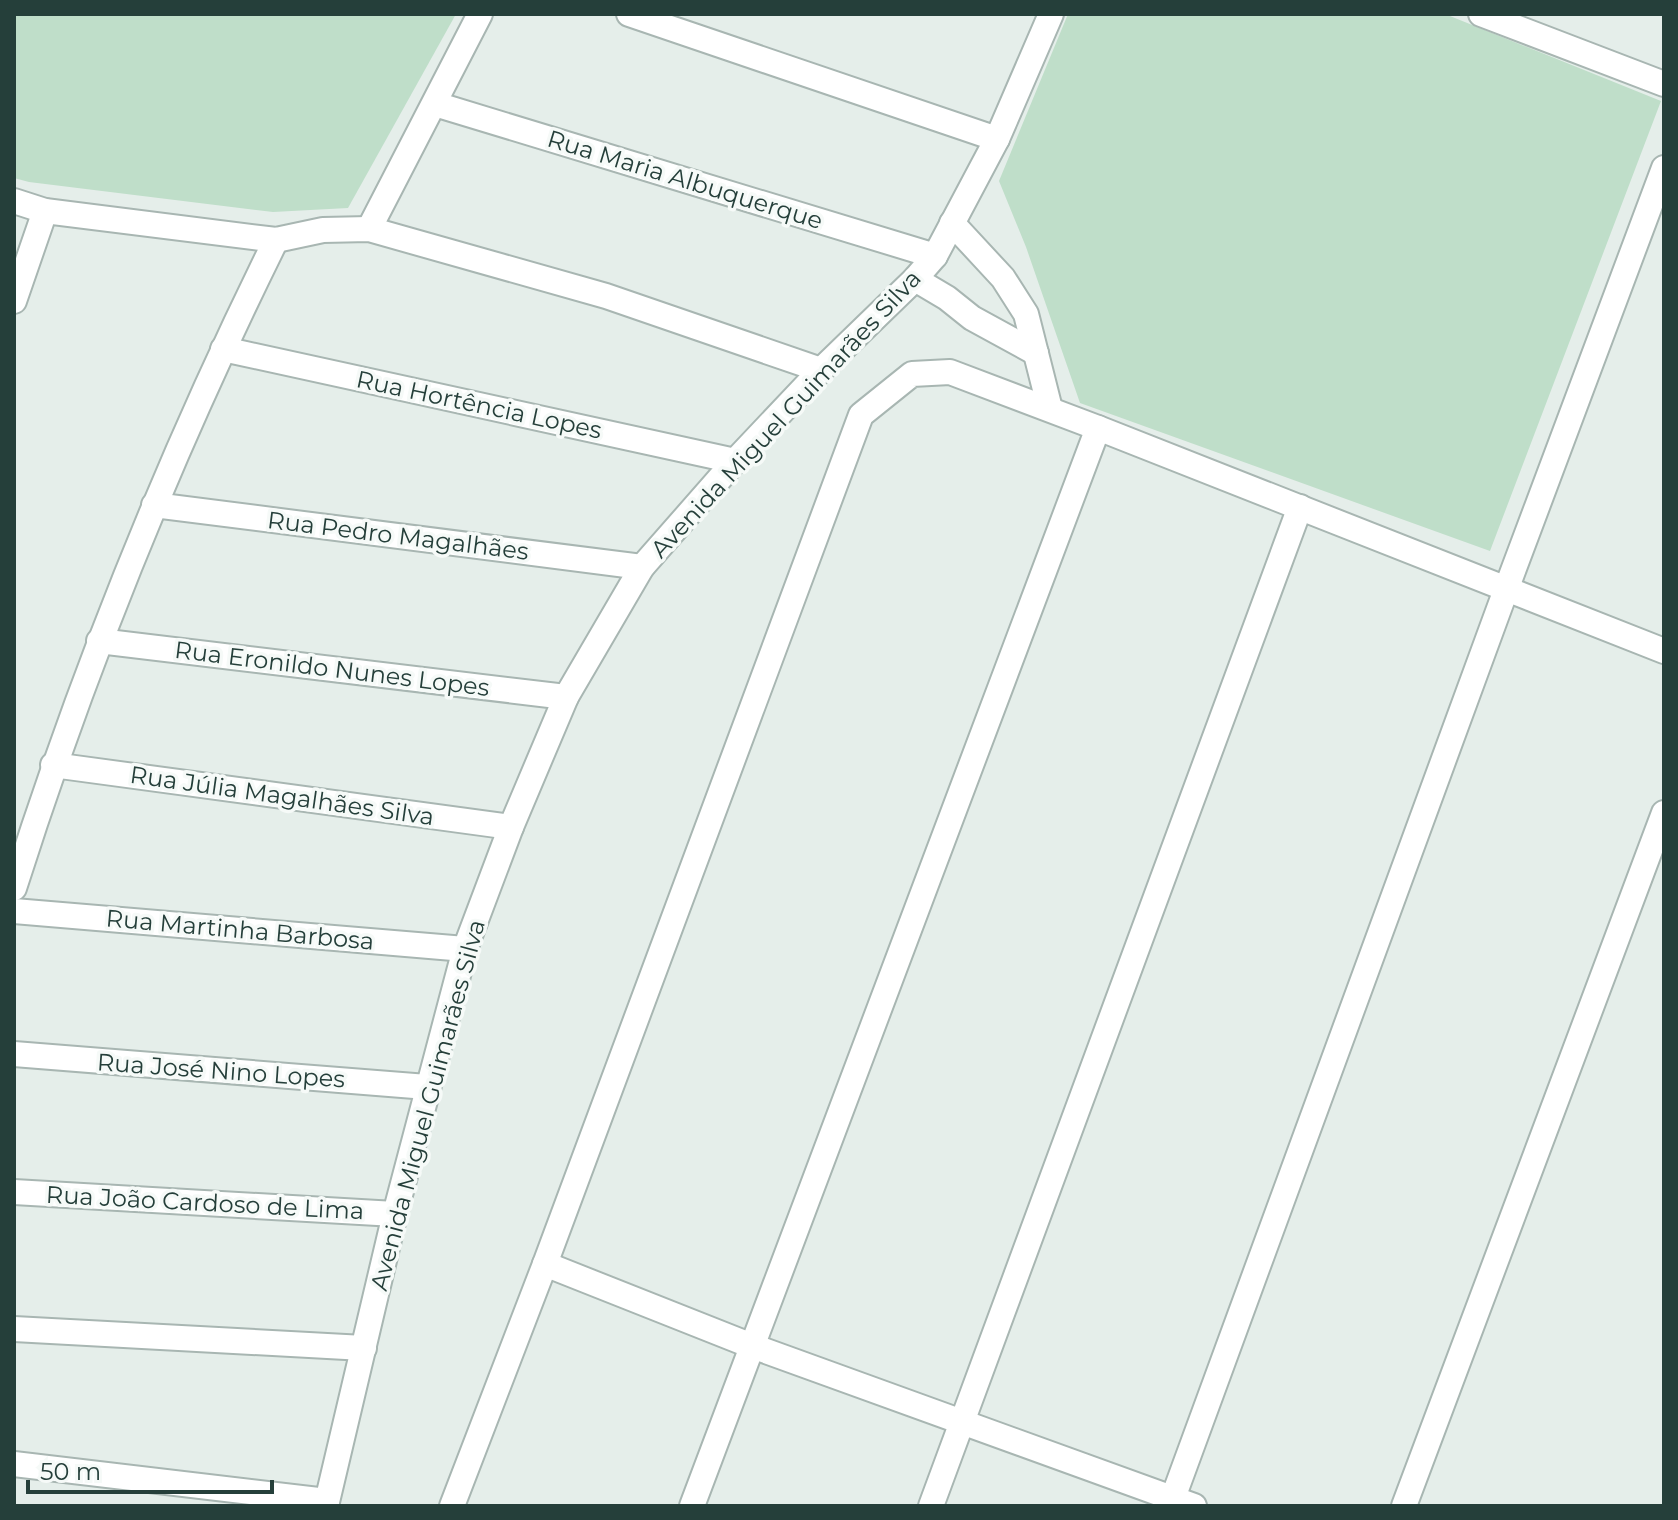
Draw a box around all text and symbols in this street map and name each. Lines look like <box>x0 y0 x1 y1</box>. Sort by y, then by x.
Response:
street label: Rua Maria Albuquerque <box>544 124 826 235</box>
street label: Avenida Miguel Guimarães Silva <box>645 264 927 564</box>
street label: Rua Hortência Lopes <box>354 364 604 445</box>
street label: Rua Pedro Magalhães <box>266 505 530 566</box>
street label: Rua Eronildo Nunes Lopes <box>173 635 491 702</box>
street label: Rua Júlia Magalhães Silva <box>128 760 436 831</box>
street label: Rua Martinha Barbosa <box>105 903 375 956</box>
street label: Avenida Miguel Guimarães Silva <box>364 916 491 1293</box>
street label: Rua José Nino Lopes <box>96 1047 346 1094</box>
street label: Rua João Cardoso de Lima <box>45 1180 365 1225</box>
scale bar <box>28 1444 272 1494</box>
text: 50 m <box>40 1457 101 1486</box>

